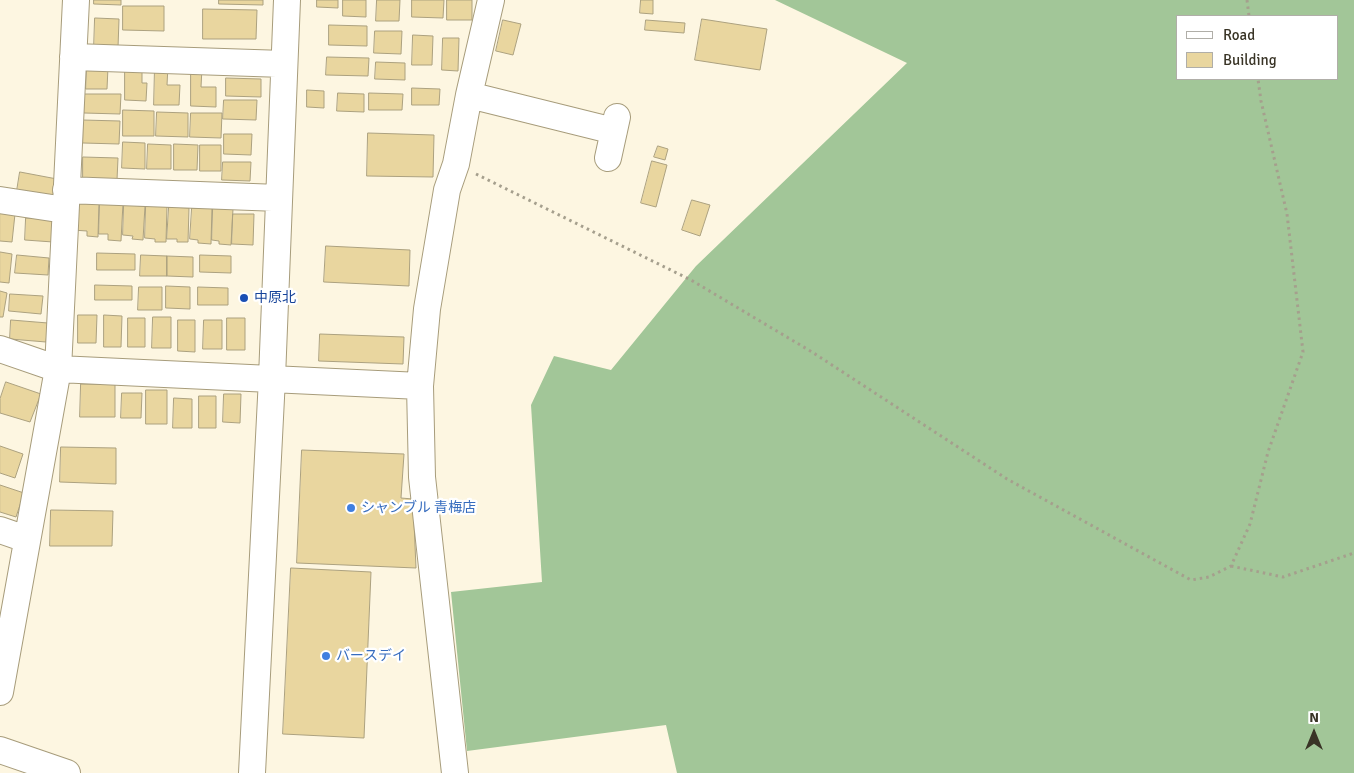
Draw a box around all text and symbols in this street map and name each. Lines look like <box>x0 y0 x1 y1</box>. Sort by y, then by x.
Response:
legend <box>1176 15 1339 80</box>
text: Road <box>1223 26 1255 44</box>
text: Building <box>1223 51 1277 69</box>
place label: 中原北 <box>254 290 296 306</box>
marker: 中原北 <box>238 292 250 304</box>
place label: シャンブル 青梅店 <box>361 500 476 516</box>
marker: シャンブル 青梅店 <box>345 502 357 514</box>
place label: バースデイ <box>336 648 406 664</box>
marker: バースデイ <box>320 650 332 662</box>
north arrow <box>1289 708 1339 758</box>
text: N <box>1309 709 1319 726</box>

